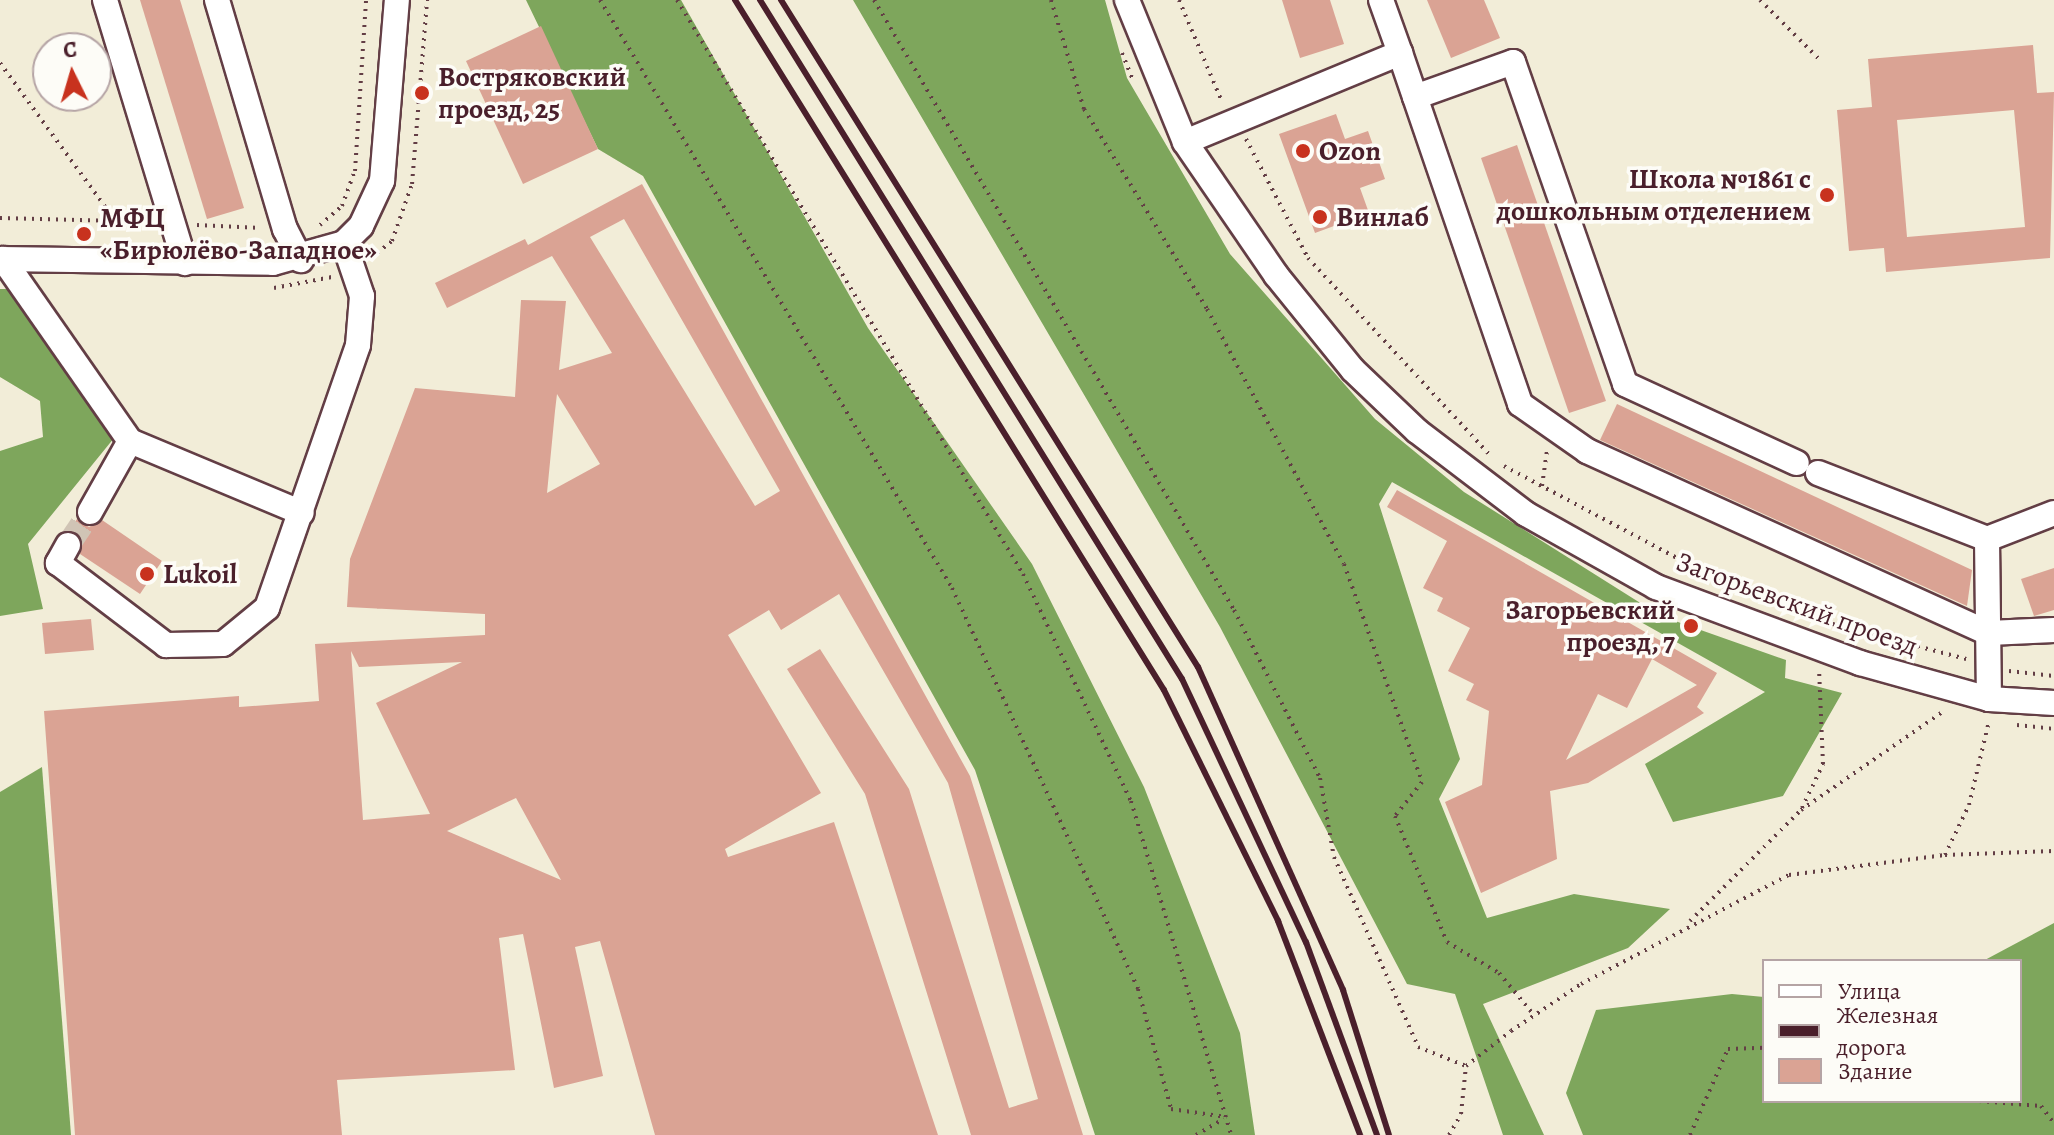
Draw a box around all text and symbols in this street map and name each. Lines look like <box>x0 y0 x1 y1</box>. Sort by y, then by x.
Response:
north arrow <box>32 32 112 112</box>
text: С <box>62 35 78 66</box>
place label: Востряковский проезд, 25 <box>438 60 626 126</box>
marker: Востряковский проезд, 25 <box>413 84 431 102</box>
place label: Ozon <box>1319 134 1381 168</box>
marker: Ozon <box>1294 142 1312 160</box>
place label: Школа №1861 с дошкольным отделением <box>1496 162 1811 228</box>
marker: Школа №1861 с дошкольным отделением <box>1818 186 1836 204</box>
place label: Винлаб <box>1336 200 1429 234</box>
place label: МФЦ «Бирюлёво-Западное» <box>100 201 377 267</box>
marker: Винлаб <box>1311 208 1329 226</box>
marker: МФЦ «Бирюлёво-Западное» <box>75 225 93 243</box>
street label: Загорьевский проезд <box>1671 545 1923 663</box>
place label: Lukoil <box>163 557 237 591</box>
marker: Lukoil <box>138 565 156 583</box>
place label: Загорьевский проезд, 7 <box>1505 593 1675 659</box>
marker: Загорьевский проезд, 7 <box>1682 617 1700 635</box>
legend <box>1762 959 2022 1103</box>
text: Улица <box>1838 975 1901 1007</box>
text: Железная дорога <box>1836 999 1938 1063</box>
text: Здание <box>1838 1055 1913 1087</box>

